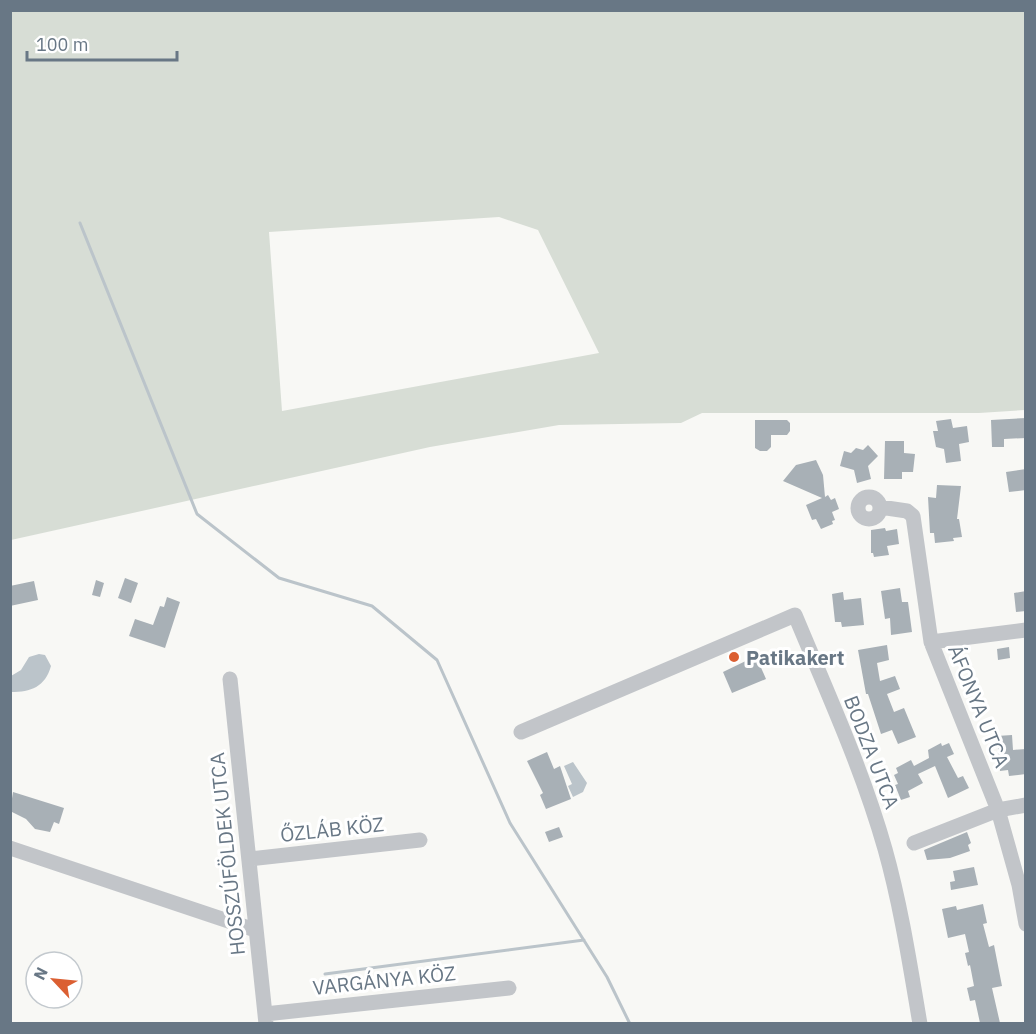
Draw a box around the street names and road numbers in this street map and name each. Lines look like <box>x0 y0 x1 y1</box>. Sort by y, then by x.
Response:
street label: ÁFONYA UTCA <box>942 641 1016 772</box>
street label: BODZA UTCA <box>838 691 906 813</box>
street label: HOSSZÚFÖLDEK UTCA <box>203 751 251 957</box>
street label: ŐZLÁB KÖZ <box>279 810 385 848</box>
street label: VARGÁNYA KÖZ <box>311 959 457 1001</box>

